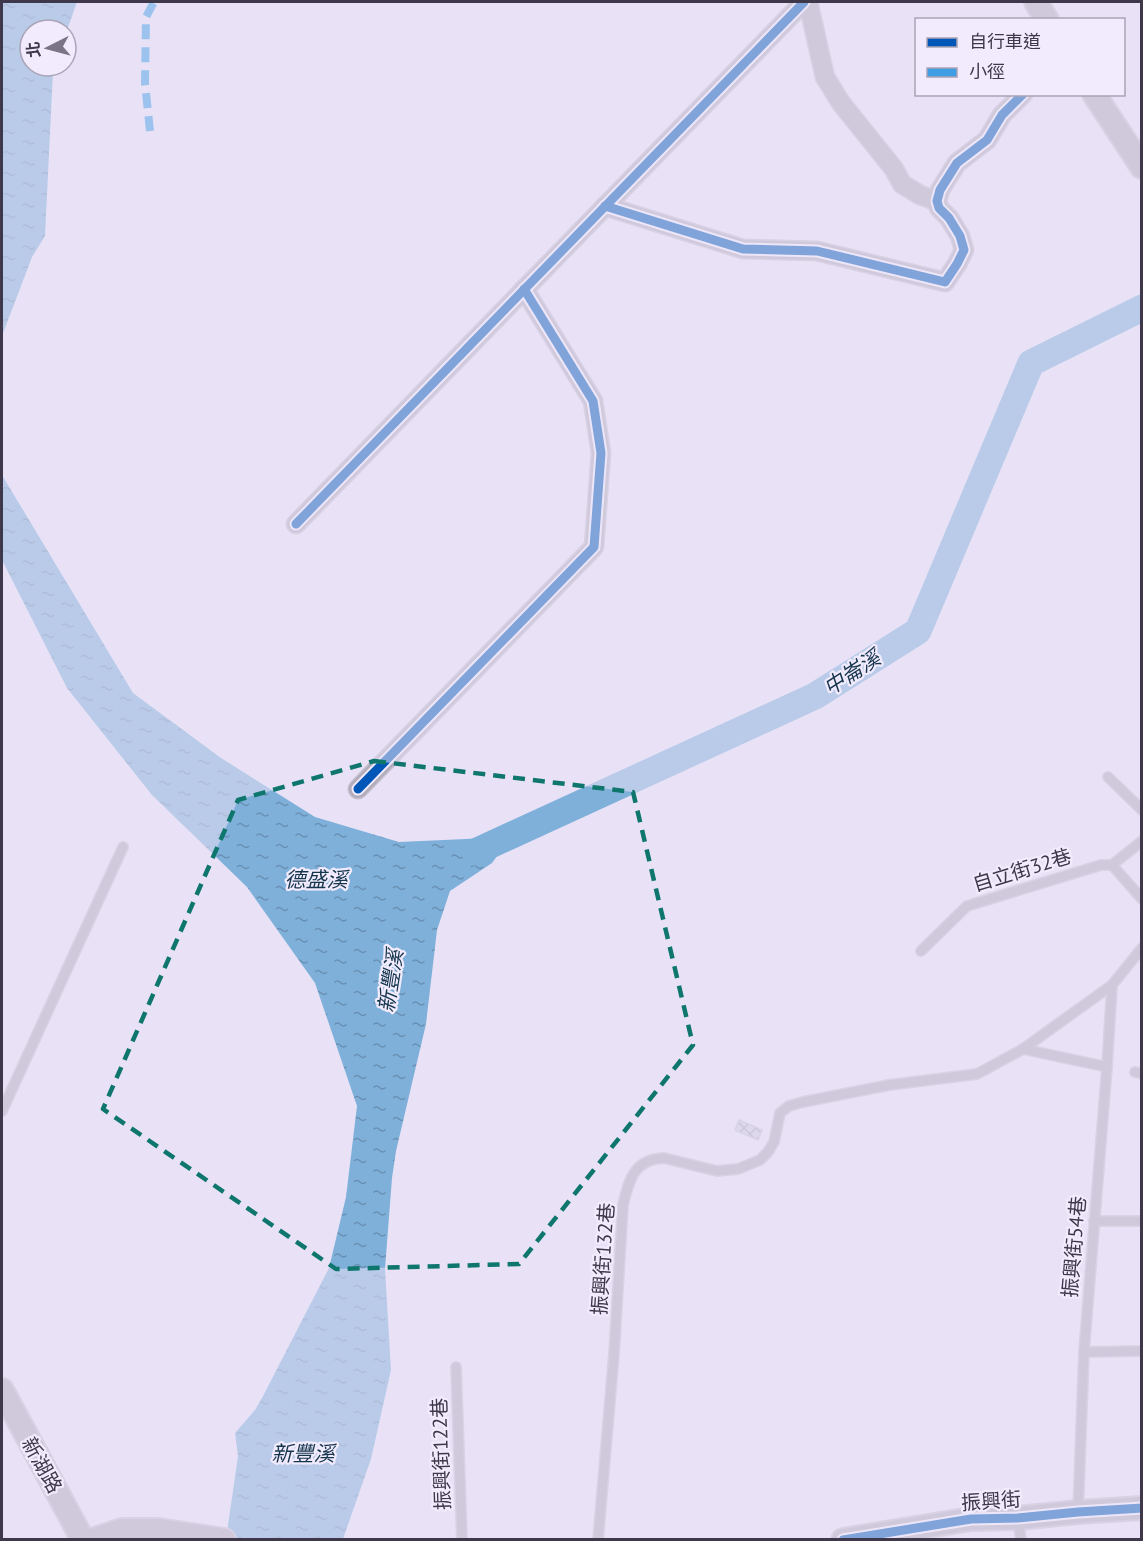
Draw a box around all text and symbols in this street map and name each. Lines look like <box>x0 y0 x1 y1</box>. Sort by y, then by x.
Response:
north arrow <box>18 18 78 78</box>
legend <box>915 18 1125 96</box>
text: 自行車道 <box>969 30 1041 53</box>
text: 北 <box>22 41 44 59</box>
text: 小徑 <box>969 60 1005 83</box>
water label: 中崙溪 <box>818 642 888 701</box>
street label: 自立街32巷 <box>970 843 1074 897</box>
water label: 德盛溪 <box>285 866 350 893</box>
water label: 新豐溪 <box>372 945 409 1014</box>
street label: 振興街54巷 <box>1057 1195 1091 1299</box>
street label: 振興街132巷 <box>586 1202 620 1316</box>
street label: 振興街122巷 <box>426 1397 456 1511</box>
street label: 新湖路 <box>16 1432 68 1498</box>
water label: 新豐溪 <box>272 1440 337 1467</box>
street label: 振興街 <box>960 1486 1022 1516</box>

